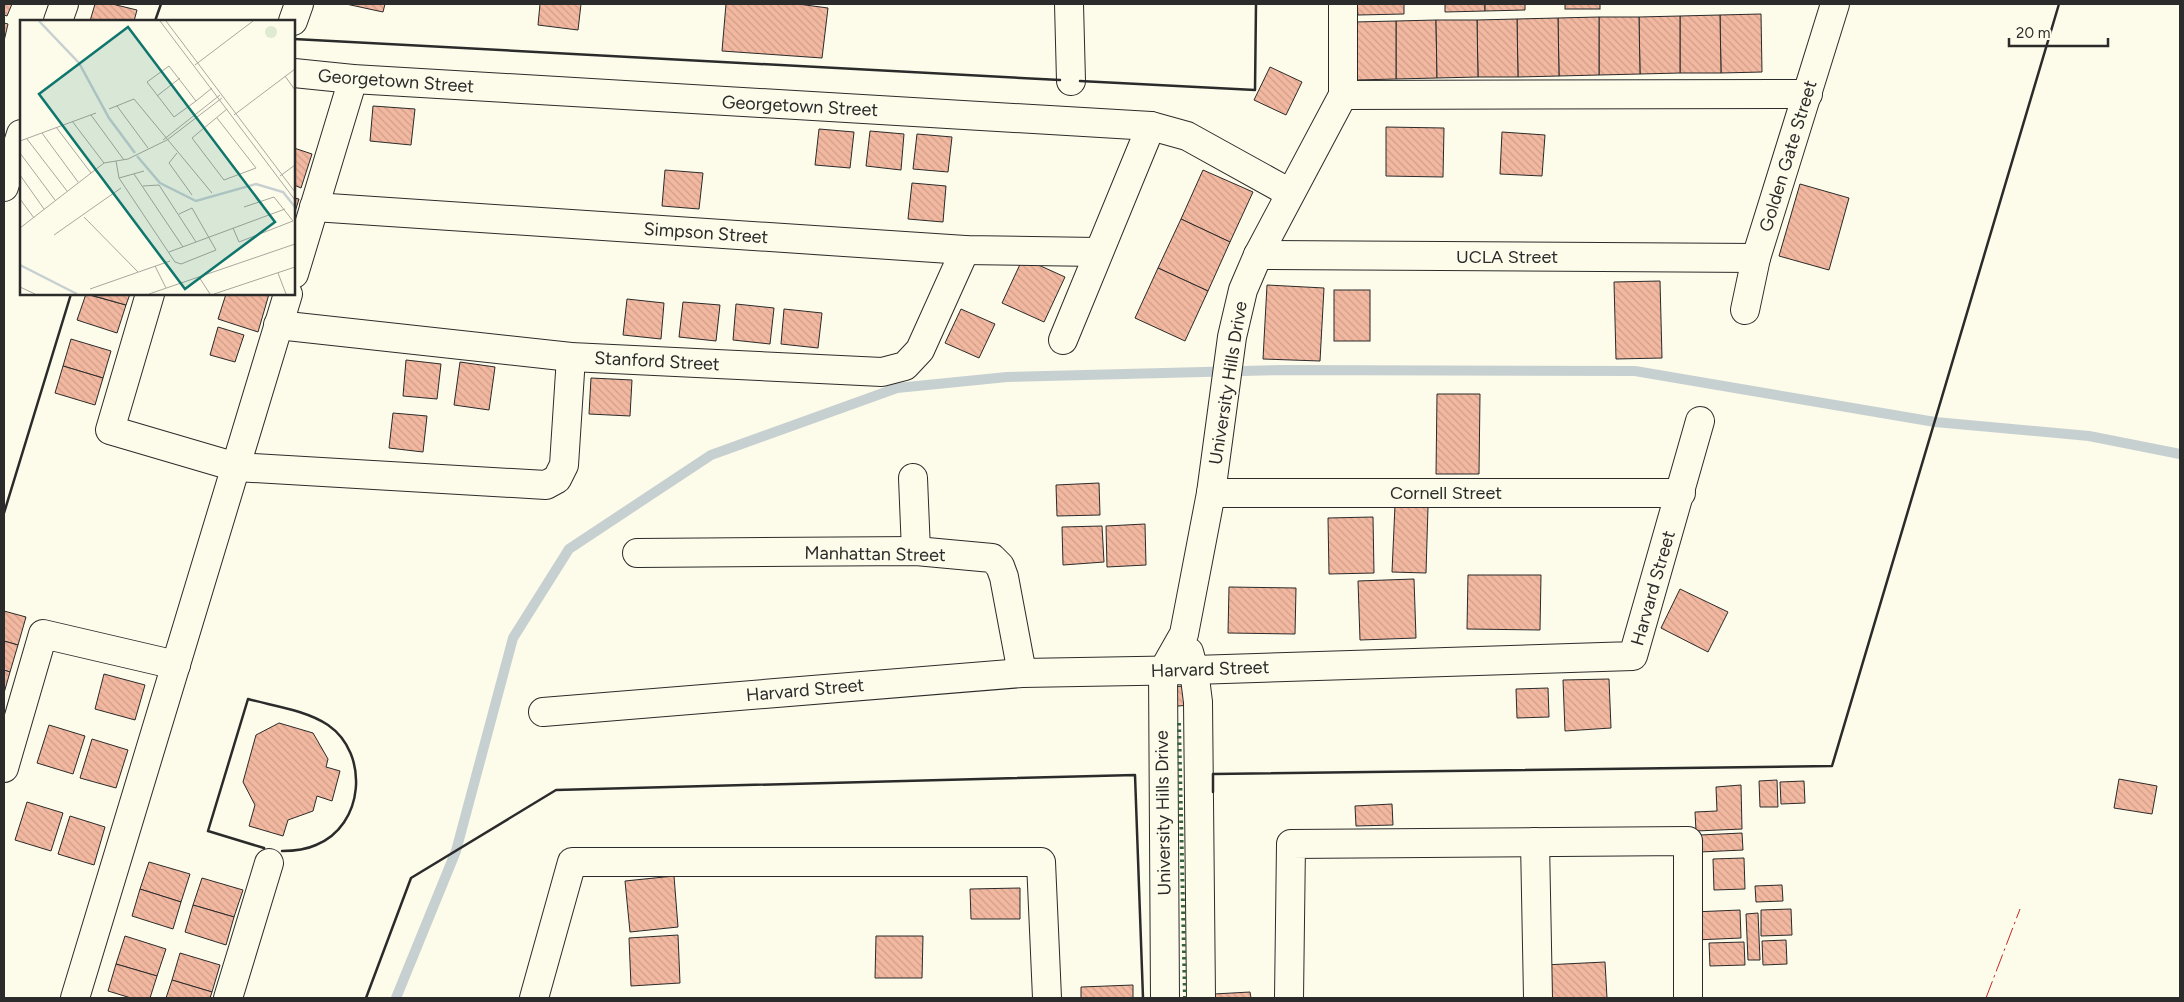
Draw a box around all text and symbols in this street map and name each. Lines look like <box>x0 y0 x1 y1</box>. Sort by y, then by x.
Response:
scale bar <box>2009 15 2108 47</box>
inset map <box>20 20 295 295</box>
text: 20 m <box>2016 24 2050 42</box>
street label: Georgetown Street <box>317 65 475 97</box>
street label: Golden Gate Street <box>1754 77 1822 234</box>
street label: Georgetown Street <box>721 91 879 121</box>
street label: Simpson Street <box>643 218 769 248</box>
street label: UCLA Street <box>1456 246 1558 268</box>
street label: University Hills Drive <box>1204 299 1252 466</box>
street label: Stanford Street <box>594 347 720 375</box>
street label: Cornell Street <box>1390 482 1502 504</box>
street label: Harvard Street <box>1626 528 1680 648</box>
street label: Manhattan Street <box>804 542 946 566</box>
street label: Harvard Street <box>1150 656 1270 682</box>
street label: Harvard Street <box>745 674 865 706</box>
street label: University Hills Drive <box>1151 730 1175 896</box>

